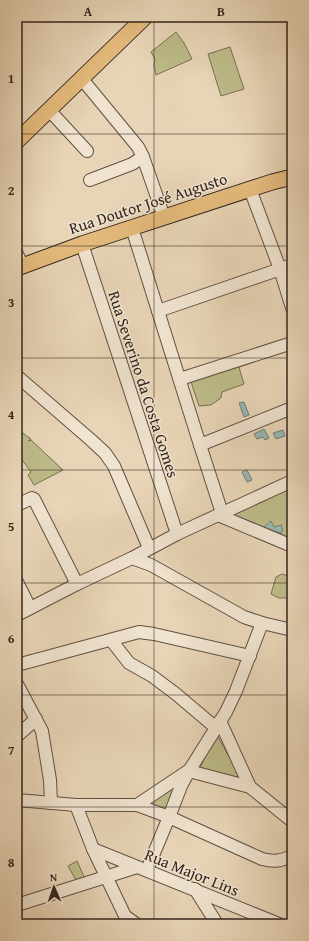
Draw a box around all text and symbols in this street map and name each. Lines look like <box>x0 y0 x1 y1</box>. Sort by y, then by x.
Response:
text: A <box>84 2 93 21</box>
text: B <box>217 2 225 21</box>
text: 1 <box>8 69 14 88</box>
street label: Rua Doutor José Augusto <box>66 166 230 240</box>
text: 2 <box>8 181 15 200</box>
street label: Rua Severino da Costa Gomes <box>102 287 186 481</box>
text: 3 <box>8 293 14 312</box>
text: 4 <box>8 405 15 424</box>
text: 5 <box>8 517 15 536</box>
text: 6 <box>8 629 15 648</box>
text: 7 <box>8 741 15 760</box>
street label: Rua Major Lins <box>141 842 243 902</box>
text: 8 <box>8 853 15 872</box>
north arrow <box>34 867 74 907</box>
text: N <box>50 869 58 885</box>

